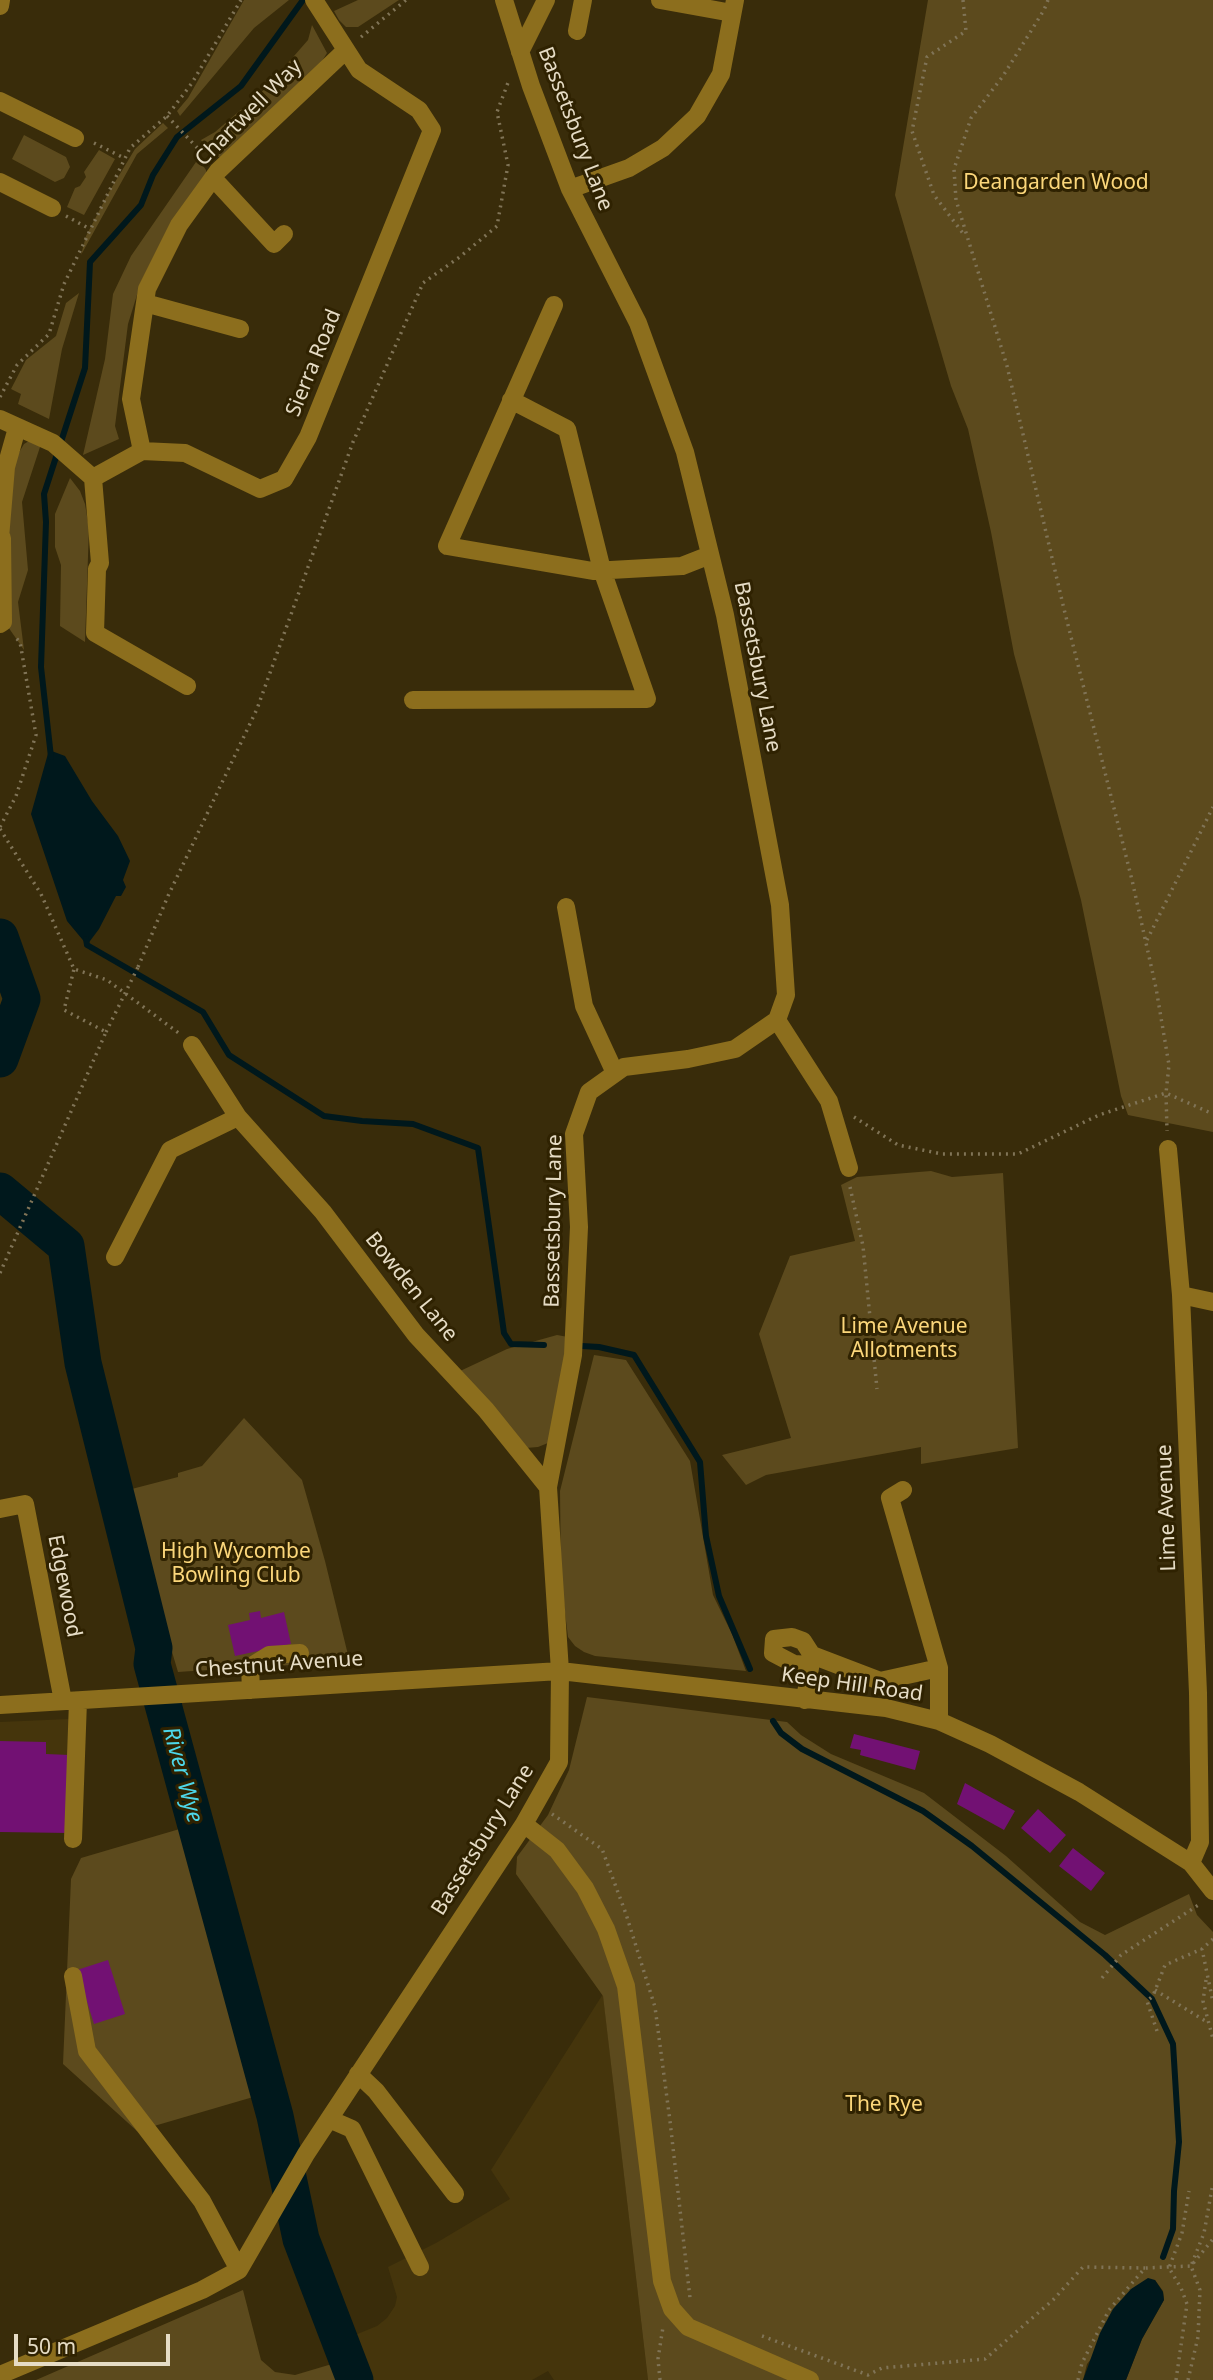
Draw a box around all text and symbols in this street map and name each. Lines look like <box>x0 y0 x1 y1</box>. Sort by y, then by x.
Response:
street label: Bassetsbury Lane <box>532 44 618 214</box>
street label: Chartwell Way <box>190 54 308 172</box>
park label: Deangarden Wood <box>963 170 1149 196</box>
street label: Sierra Road <box>281 306 347 420</box>
street label: Bassetsbury Lane <box>728 580 786 754</box>
street label: Bassetsbury Lane <box>540 1134 568 1308</box>
street label: Bowden Lane <box>359 1227 463 1347</box>
park label: Lime Avenue Allotments <box>840 1314 968 1364</box>
street label: Lime Avenue <box>1152 1444 1182 1572</box>
street label: Edgewood <box>42 1533 86 1639</box>
park label: High Wycombe Bowling Club <box>161 1539 311 1589</box>
street label: Chestnut Avenue <box>194 1647 364 1683</box>
street label: Keep Hill Road <box>780 1663 924 1707</box>
water label: River Wye <box>156 1724 208 1826</box>
street label: Bassetsbury Lane <box>426 1760 540 1920</box>
park label: The Rye <box>845 2092 923 2118</box>
scale bar <box>18 2320 173 2364</box>
text: 50 m <box>27 2332 76 2360</box>

